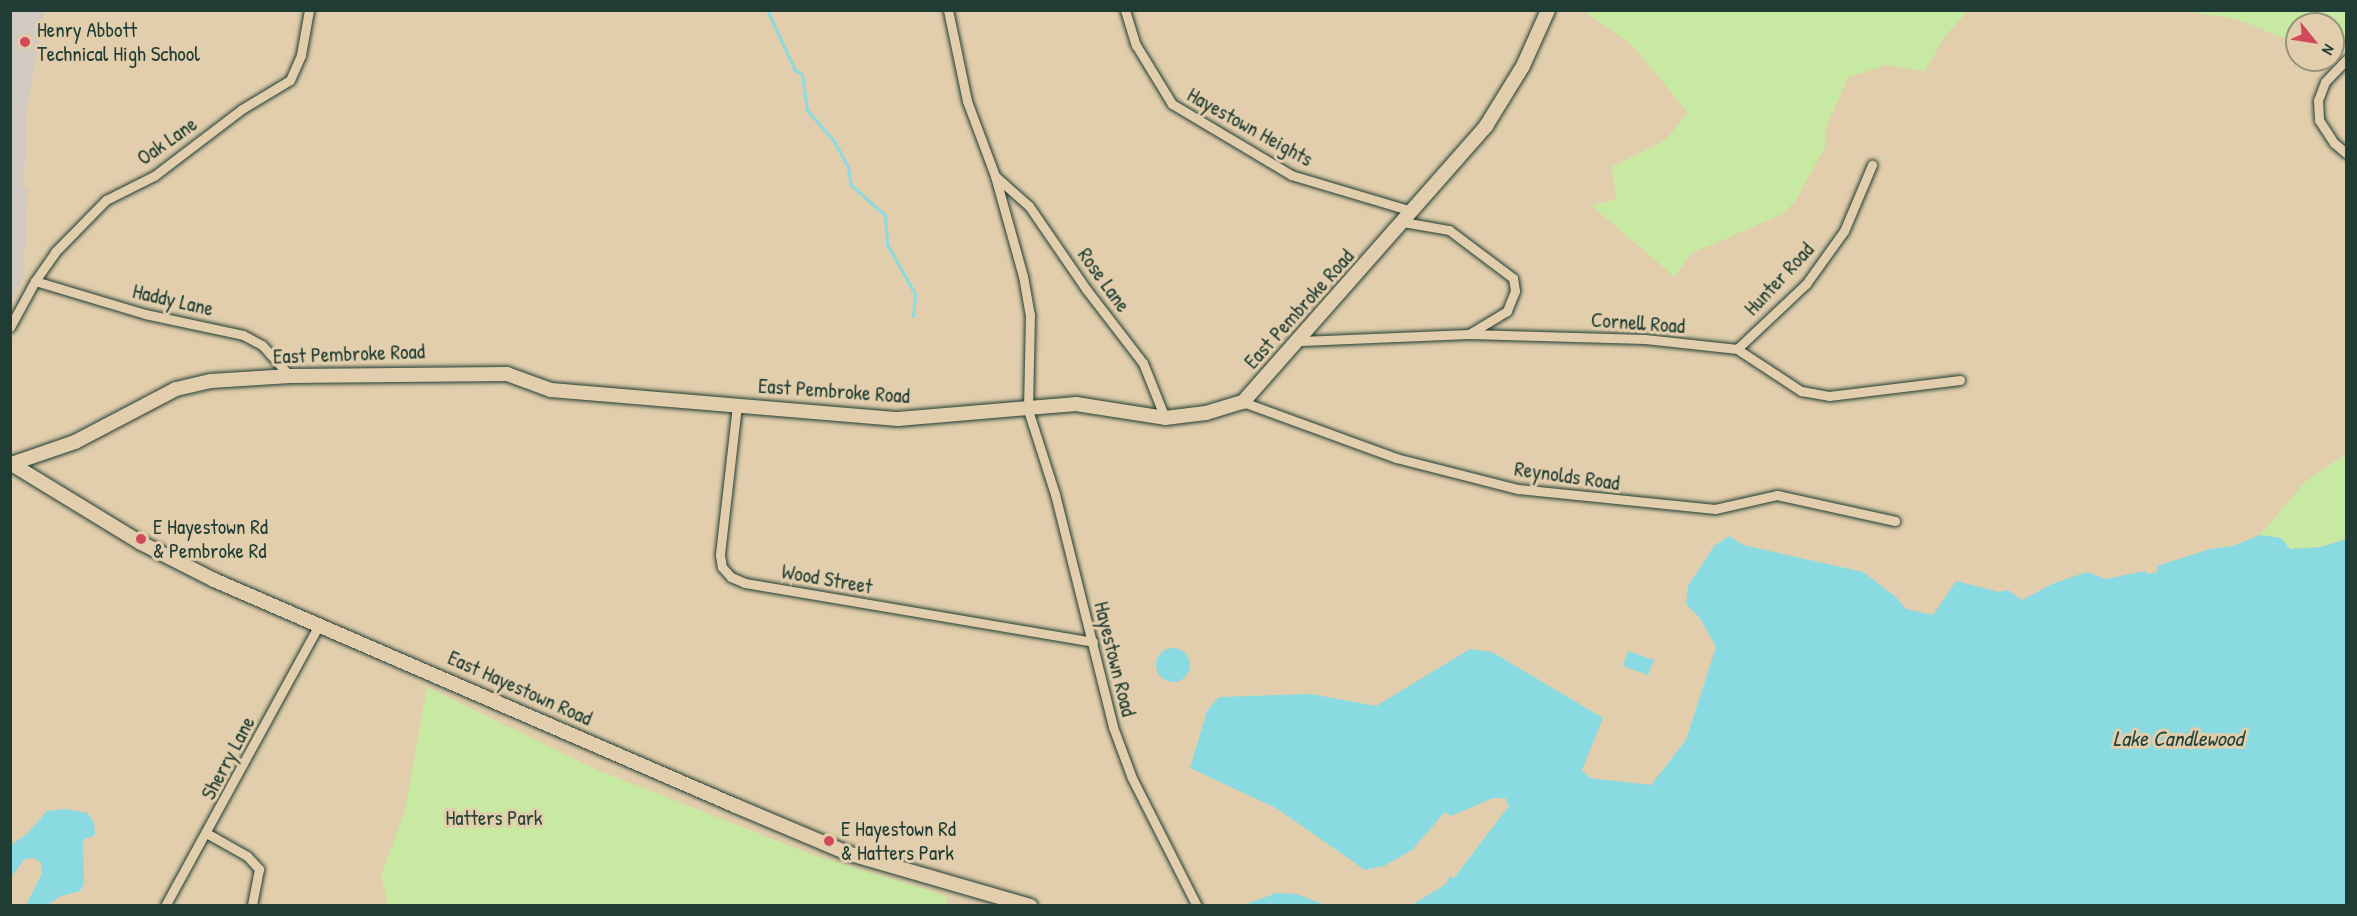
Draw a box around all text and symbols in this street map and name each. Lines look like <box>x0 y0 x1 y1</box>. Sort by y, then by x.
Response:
north arrow <box>2285 12 2345 72</box>
place label: Henry Abbott Technical High School <box>37 17 200 67</box>
marker: Henry Abbott Technical High School <box>18 35 32 49</box>
text: N <box>2317 41 2341 59</box>
street label: Hayestown Heights <box>1183 82 1317 172</box>
street label: Oak Lane <box>132 111 202 171</box>
street label: Hunter Road <box>1739 237 1819 321</box>
street label: Rose Lane <box>1072 243 1136 317</box>
street label: East Pembroke Road <box>1239 244 1359 374</box>
street label: Haddy Lane <box>130 278 216 322</box>
street label: Cornell Road <box>1590 307 1686 339</box>
street label: East Pembroke Road <box>273 339 425 369</box>
street label: East Pembroke Road <box>757 373 911 409</box>
street label: Reynolds Road <box>1513 456 1621 496</box>
place label: E Hayestown Rd & Pembroke Rd <box>153 514 268 564</box>
marker: E Hayestown Rd & Pembroke Rd <box>134 532 148 546</box>
street label: Wood Street <box>780 559 874 599</box>
street label: Hayestown Road <box>1089 599 1141 719</box>
street label: East Hayestown Road <box>444 645 596 731</box>
street label: Sherry Lane <box>196 712 260 804</box>
water label: Lake Candlewood <box>2113 726 2243 752</box>
park label: Hatters Park <box>446 805 542 831</box>
place label: E Hayestown Rd & Hatters Park <box>841 816 956 866</box>
marker: E Hayestown Rd & Hatters Park <box>822 834 836 848</box>

